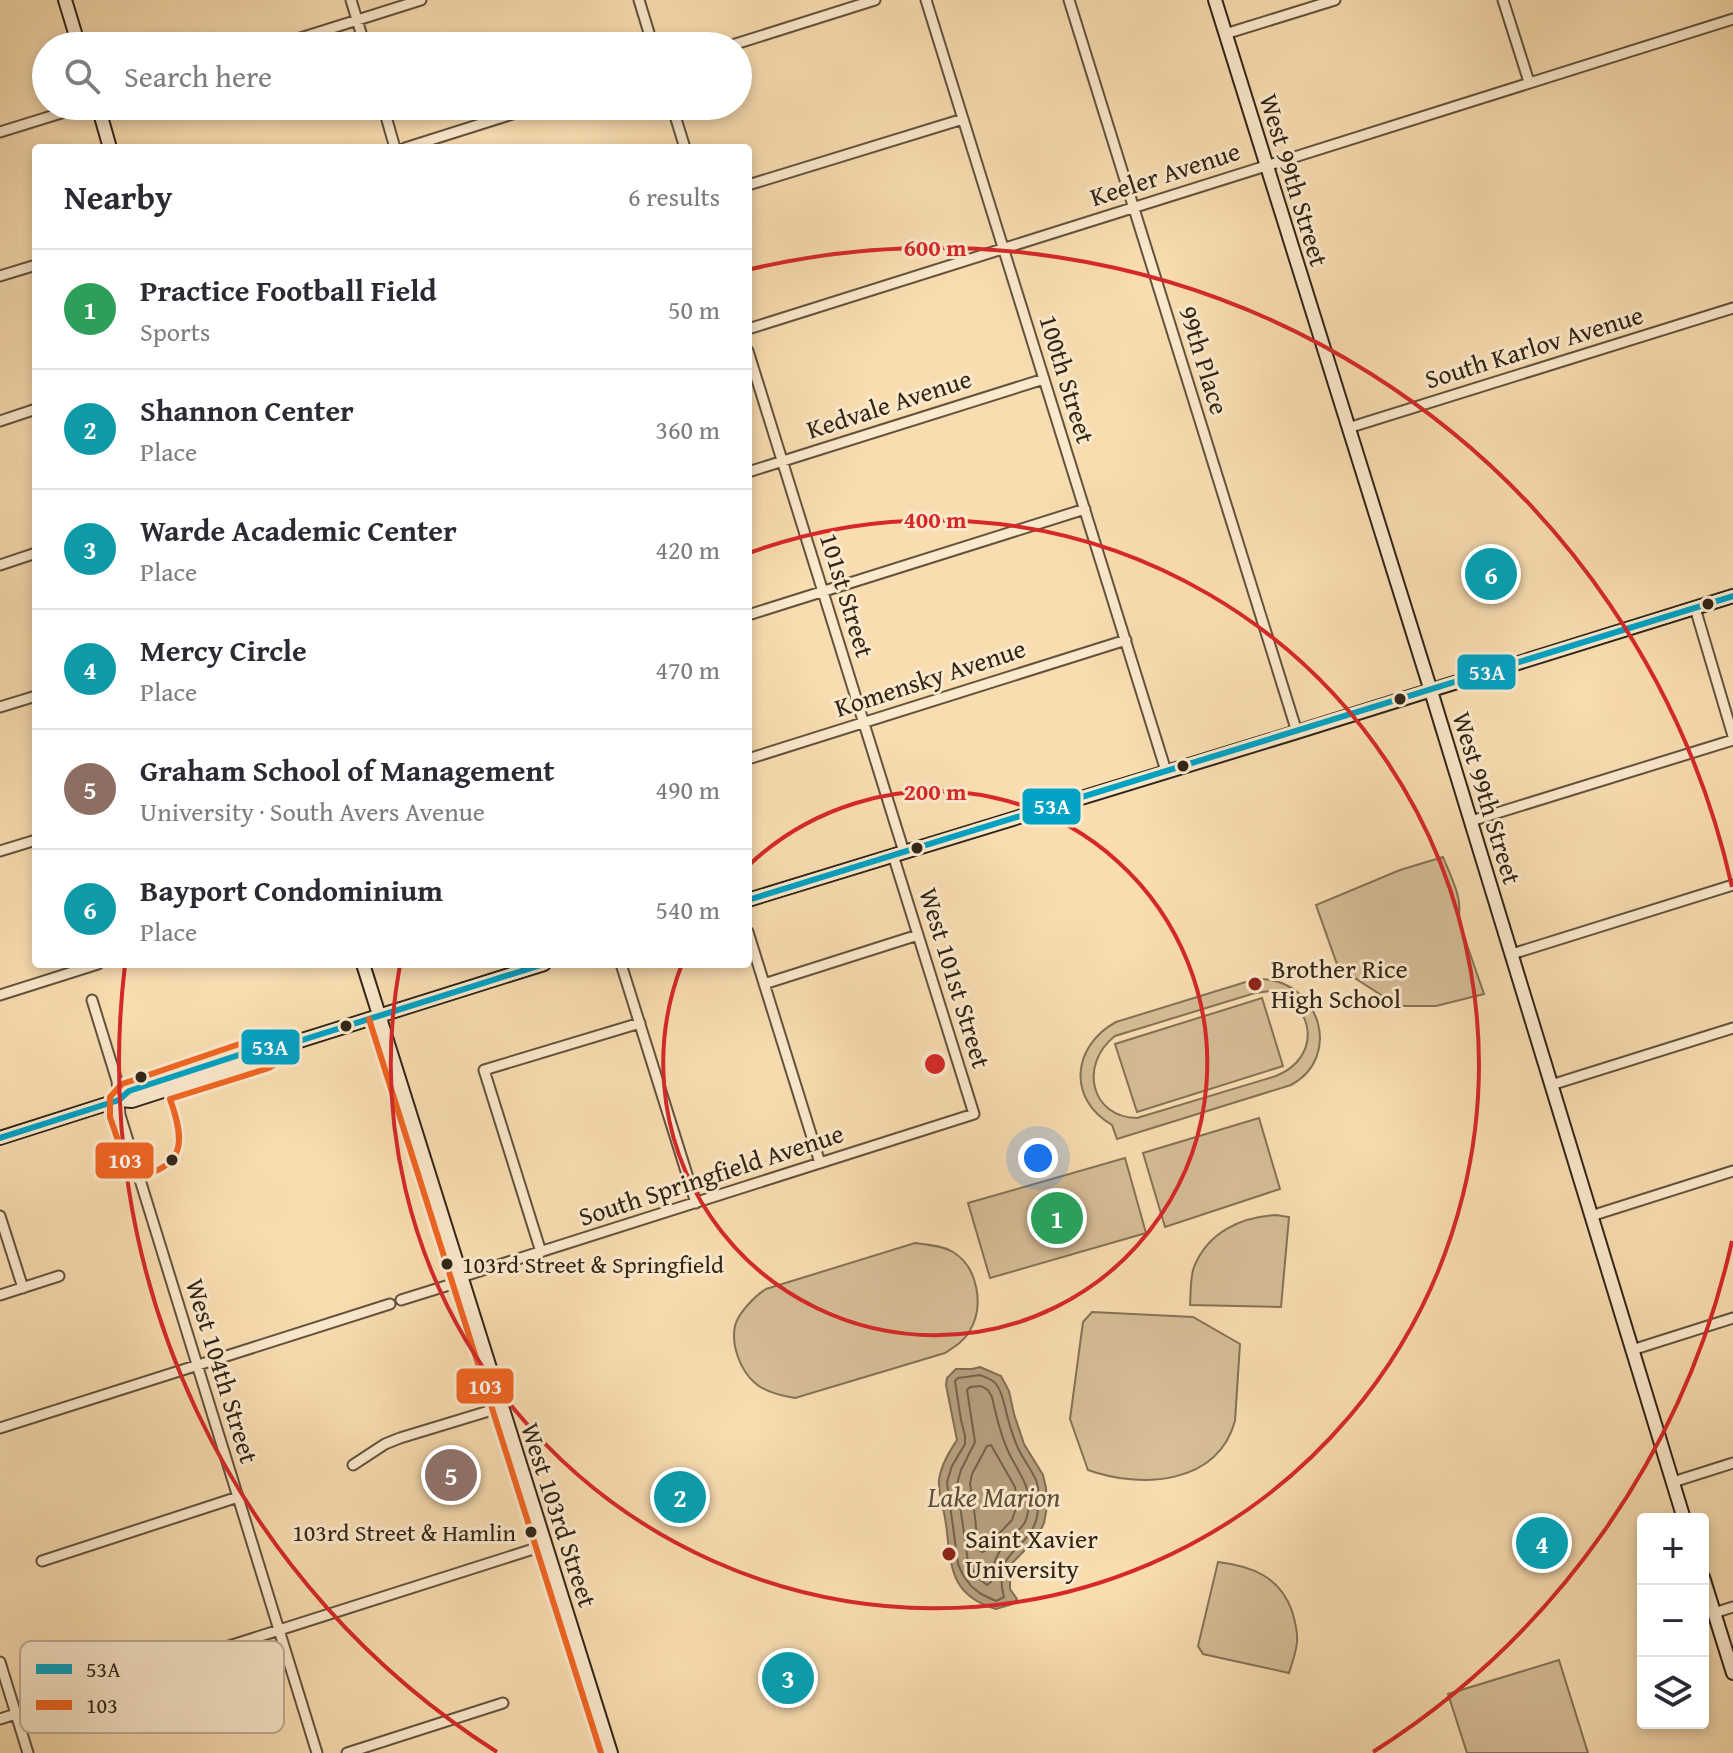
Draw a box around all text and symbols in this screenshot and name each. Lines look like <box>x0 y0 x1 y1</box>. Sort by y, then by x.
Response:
search box <box>32 32 752 120</box>
icon: search <box>60 54 104 98</box>
text: Search here <box>124 54 272 98</box>
street label: West 99th Street <box>1250 89 1339 271</box>
street label: Keeler Avenue <box>1085 131 1245 216</box>
text: Nearby <box>64 172 173 221</box>
text: 6 results <box>628 177 720 216</box>
text: 600 m <box>903 230 967 265</box>
text: Practice Football Field <box>140 268 437 312</box>
text: 1 <box>83 290 97 329</box>
text: 50 m <box>668 290 720 329</box>
street label: South Karlov Avenue <box>1420 295 1648 398</box>
street label: 99th Place <box>1169 301 1239 419</box>
street label: 100th Street <box>1029 310 1106 448</box>
text: Sports <box>140 312 210 351</box>
street label: Kedvale Avenue <box>801 359 976 449</box>
text: Shannon Center <box>140 388 354 432</box>
text: 2 <box>83 410 97 449</box>
text: 360 m <box>655 410 720 449</box>
text: Place <box>140 432 197 471</box>
text: 400 m <box>903 502 967 537</box>
text: Warde Academic Center <box>140 508 457 552</box>
street label: 101st Street <box>810 528 885 662</box>
text: 3 <box>83 530 97 569</box>
text: 420 m <box>655 530 720 569</box>
pin: 6 <box>1465 544 1517 604</box>
text: Place <box>140 552 197 591</box>
unlabelled marker <box>1700 596 1716 612</box>
text: Mercy Circle <box>140 628 307 672</box>
street label: Komensky Avenue <box>829 628 1030 727</box>
text: 4 <box>83 650 97 689</box>
text: 470 m <box>655 650 720 689</box>
line badge: 53A <box>1456 653 1517 691</box>
text: 53A <box>1469 656 1505 688</box>
text: Place <box>140 672 197 711</box>
unlabelled marker <box>1392 691 1408 707</box>
street label: West 99th Street <box>1443 707 1532 889</box>
text: Graham School of Management <box>140 748 555 792</box>
unlabelled marker <box>1175 758 1191 774</box>
text: 5 <box>83 770 97 809</box>
text: 490 m <box>655 770 720 809</box>
text: 200 m <box>903 774 967 809</box>
line badge: 53A <box>1021 787 1082 826</box>
text: 53A <box>1034 790 1070 822</box>
text: University · South Avers Avenue <box>140 792 485 831</box>
unlabelled marker <box>909 840 925 856</box>
text: Bayport Condominium <box>140 868 443 912</box>
street label: West 101st Street <box>909 883 1001 1073</box>
text: 6 <box>83 890 97 929</box>
text: 540 m <box>655 890 720 929</box>
text: Place <box>140 912 197 951</box>
place label: Brother Rice High School <box>1271 949 1408 1018</box>
marker: Brother Rice High School <box>1246 975 1264 993</box>
unlabelled marker <box>338 1018 354 1034</box>
line badge: 53A <box>240 1028 301 1066</box>
text: 53A <box>252 1031 288 1063</box>
centre of rings <box>921 1050 949 1078</box>
unlabelled marker <box>133 1069 149 1085</box>
street label: South Springfield Avenue <box>573 1113 848 1236</box>
your location <box>1018 1138 1058 1178</box>
line badge: 103 <box>94 1141 155 1180</box>
text: 103 <box>108 1144 142 1176</box>
unlabelled marker <box>164 1152 180 1168</box>
pin: 1 <box>1031 1188 1083 1248</box>
place label: 103rd Street & Springfield <box>462 1247 724 1282</box>
marker: 103rd Street & Springfield <box>439 1256 455 1272</box>
street label: West 104th Street <box>176 1274 269 1468</box>
line badge: 103 <box>455 1367 515 1405</box>
text: 103 <box>468 1370 502 1402</box>
street label: West 103rd Street <box>511 1418 608 1612</box>
pin: 5 <box>425 1445 477 1505</box>
pin: 2 <box>654 1467 706 1527</box>
water label: Lake Marion <box>926 1476 1061 1517</box>
pin: 4 <box>1516 1513 1568 1573</box>
map controls <box>1637 1513 1709 1729</box>
button: + <box>1637 1513 1709 1585</box>
place label: 103rd Street & Hamlin <box>292 1515 517 1550</box>
place label: Saint Xavier University <box>965 1519 1098 1588</box>
marker: 103rd Street & Hamlin <box>523 1524 539 1540</box>
marker: Saint Xavier University <box>940 1545 958 1563</box>
button: − <box>1637 1585 1709 1657</box>
legend <box>20 1641 284 1733</box>
pin: 3 <box>762 1648 814 1708</box>
text: 53A <box>86 1653 121 1685</box>
button: layers <box>1637 1657 1709 1729</box>
text: 103 <box>86 1689 118 1721</box>

